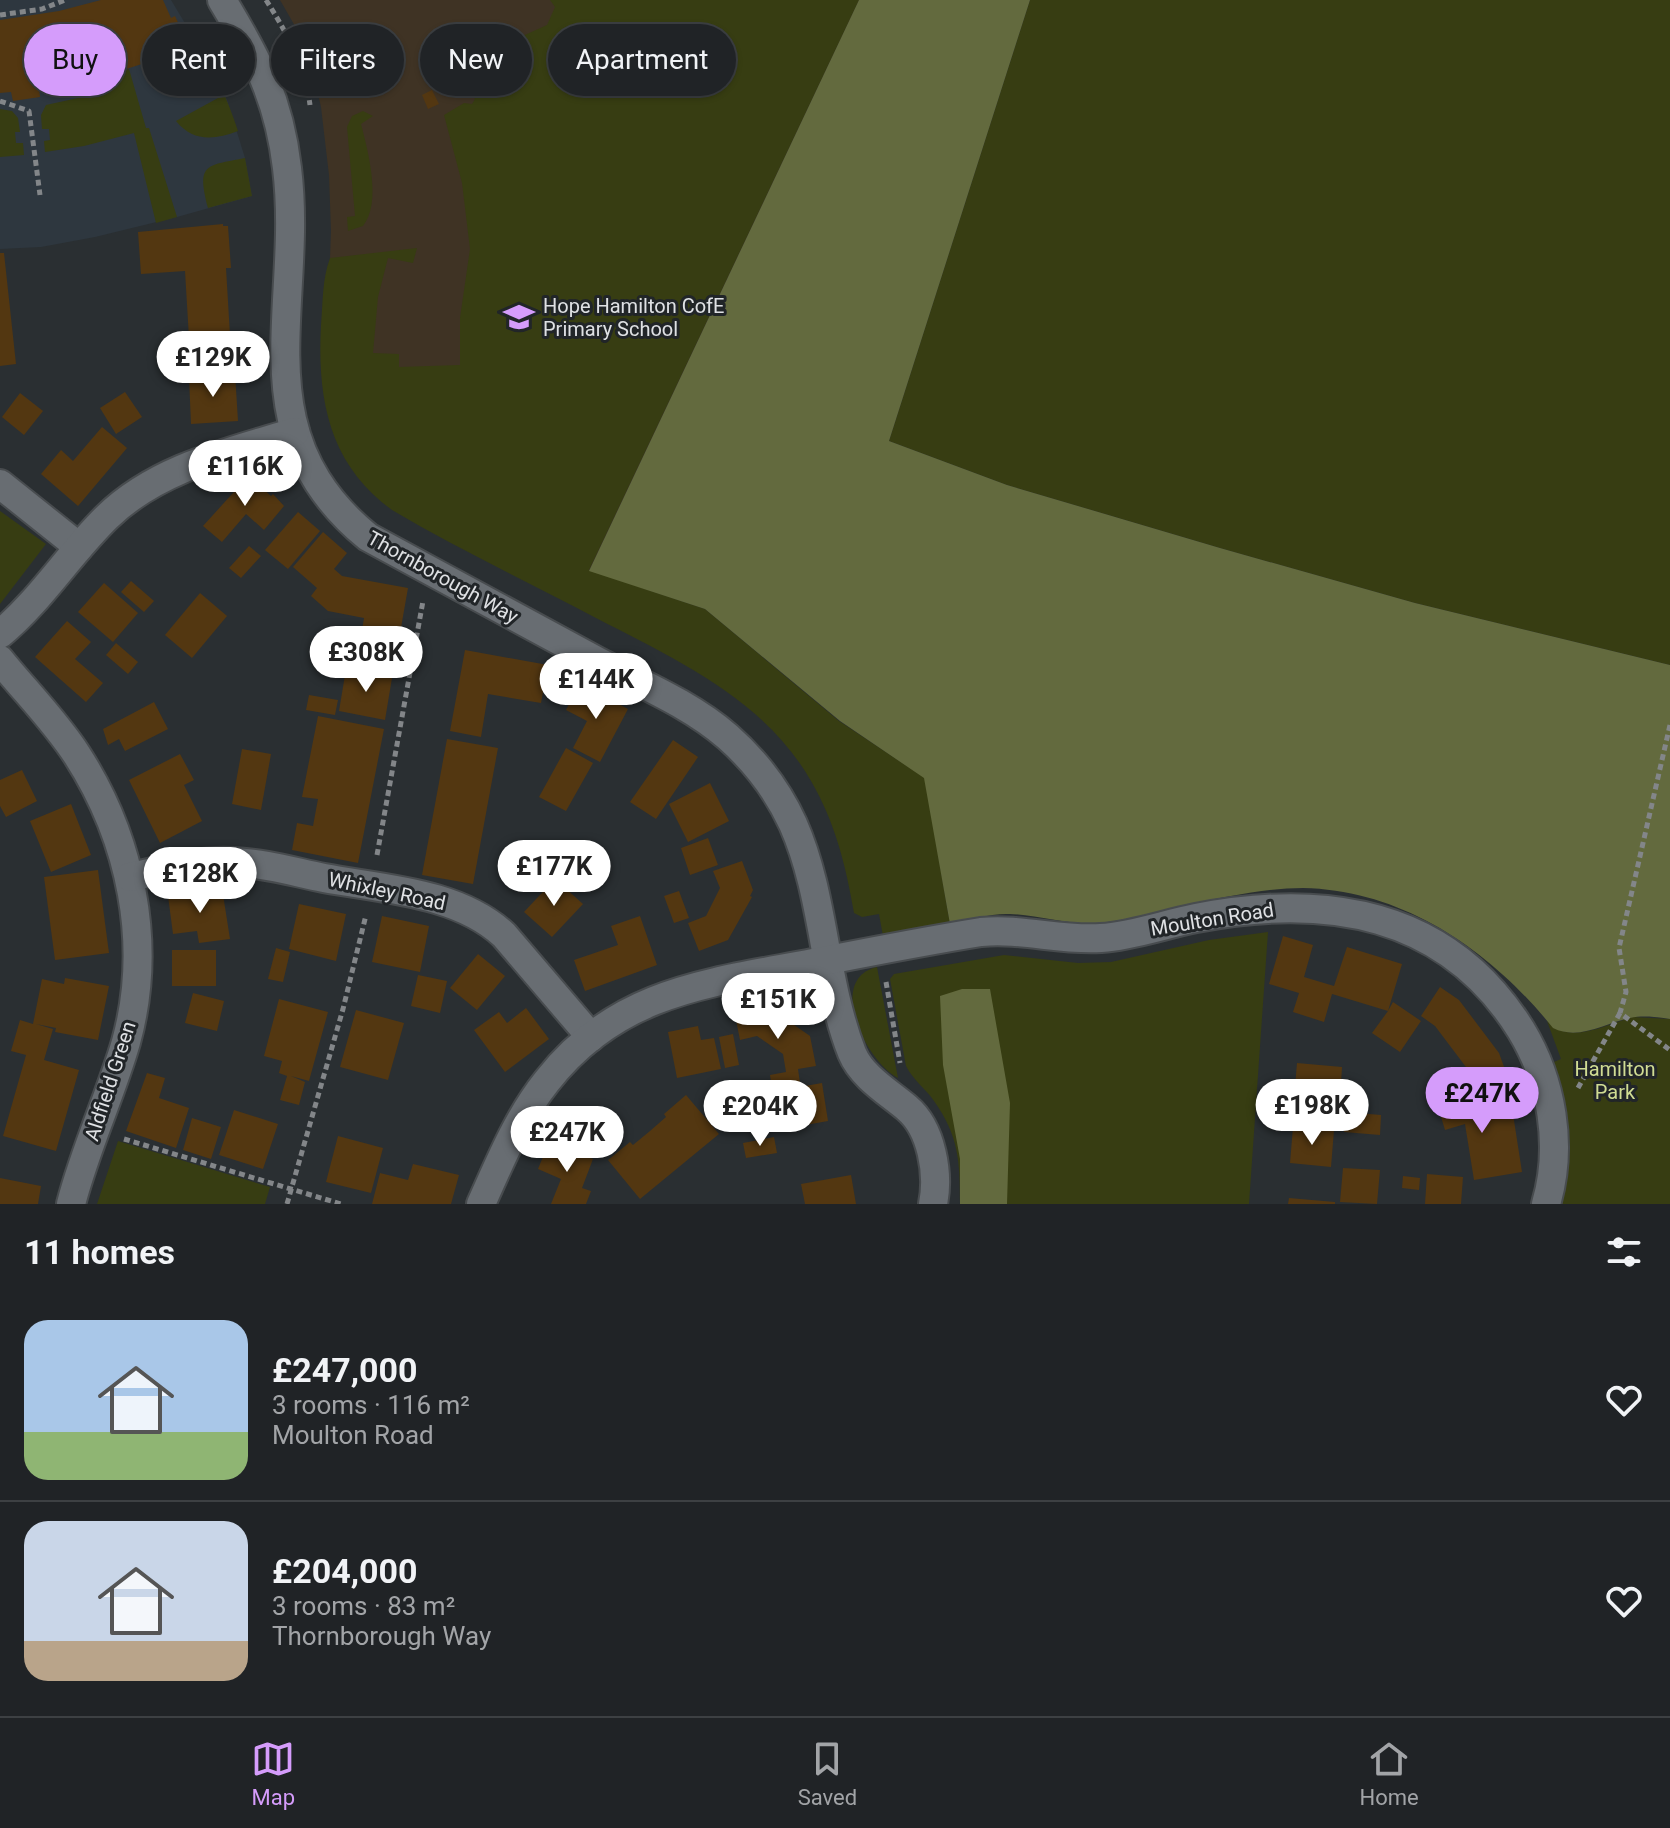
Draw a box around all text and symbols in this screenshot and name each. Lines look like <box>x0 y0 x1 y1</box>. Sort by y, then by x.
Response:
chip: Buy <box>24 24 126 96</box>
chip: Rent <box>142 24 255 96</box>
chip: Filters <box>271 24 404 96</box>
chip: New <box>420 24 532 96</box>
chip: Apartment <box>548 24 736 96</box>
place label: Hope Hamilton CofE Primary School <box>543 294 724 341</box>
school or university icon: Hope Hamilton CofE Primary School <box>502 300 536 334</box>
pin: £129K <box>157 331 269 399</box>
text: £129K <box>175 342 251 372</box>
pin: £116K <box>189 440 301 508</box>
text: £116K <box>207 451 283 481</box>
street label: Thornborough Way <box>363 526 523 629</box>
pin: £308K <box>310 626 422 694</box>
text: £308K <box>328 637 404 667</box>
pin: £144K <box>540 653 652 721</box>
text: £144K <box>558 664 634 694</box>
pin: £177K <box>498 840 610 908</box>
pin: £128K <box>144 847 256 915</box>
text: £177K <box>516 851 592 881</box>
text: £128K <box>162 858 238 888</box>
street label: Whixley Road <box>326 867 448 915</box>
street label: Moulton Road <box>1149 897 1275 941</box>
pin: £151K <box>722 973 834 1041</box>
text: £151K <box>740 984 816 1014</box>
street label: Aldfield Green <box>79 1018 141 1144</box>
park label: Hamilton Park <box>1574 1057 1656 1104</box>
pin: £247K <box>1426 1067 1538 1135</box>
text: £247K <box>1444 1078 1520 1108</box>
pin: £198K <box>1256 1079 1368 1147</box>
pin: £204K <box>704 1080 816 1148</box>
text: £198K <box>1274 1090 1350 1120</box>
text: £204K <box>722 1091 798 1121</box>
pin: £247K <box>511 1106 623 1174</box>
text: £247K <box>529 1117 605 1147</box>
icon: filters <box>1602 1230 1646 1274</box>
text: 11 homes <box>24 1232 175 1272</box>
text: £247,000 <box>272 1350 418 1390</box>
icon: home <box>88 1352 184 1448</box>
icon: heart <box>1602 1378 1646 1422</box>
text: 3 rooms · 116 m² <box>272 1390 470 1420</box>
text: Moulton Road <box>272 1420 434 1450</box>
text: £204,000 <box>272 1551 418 1591</box>
icon: home <box>88 1553 184 1649</box>
icon: heart <box>1602 1579 1646 1623</box>
text: 3 rooms · 83 m² <box>272 1591 455 1621</box>
text: Thornborough Way <box>272 1621 491 1651</box>
tab: Map <box>251 1737 295 1810</box>
tab: Saved <box>798 1737 857 1810</box>
tab: Home <box>1360 1737 1419 1810</box>

